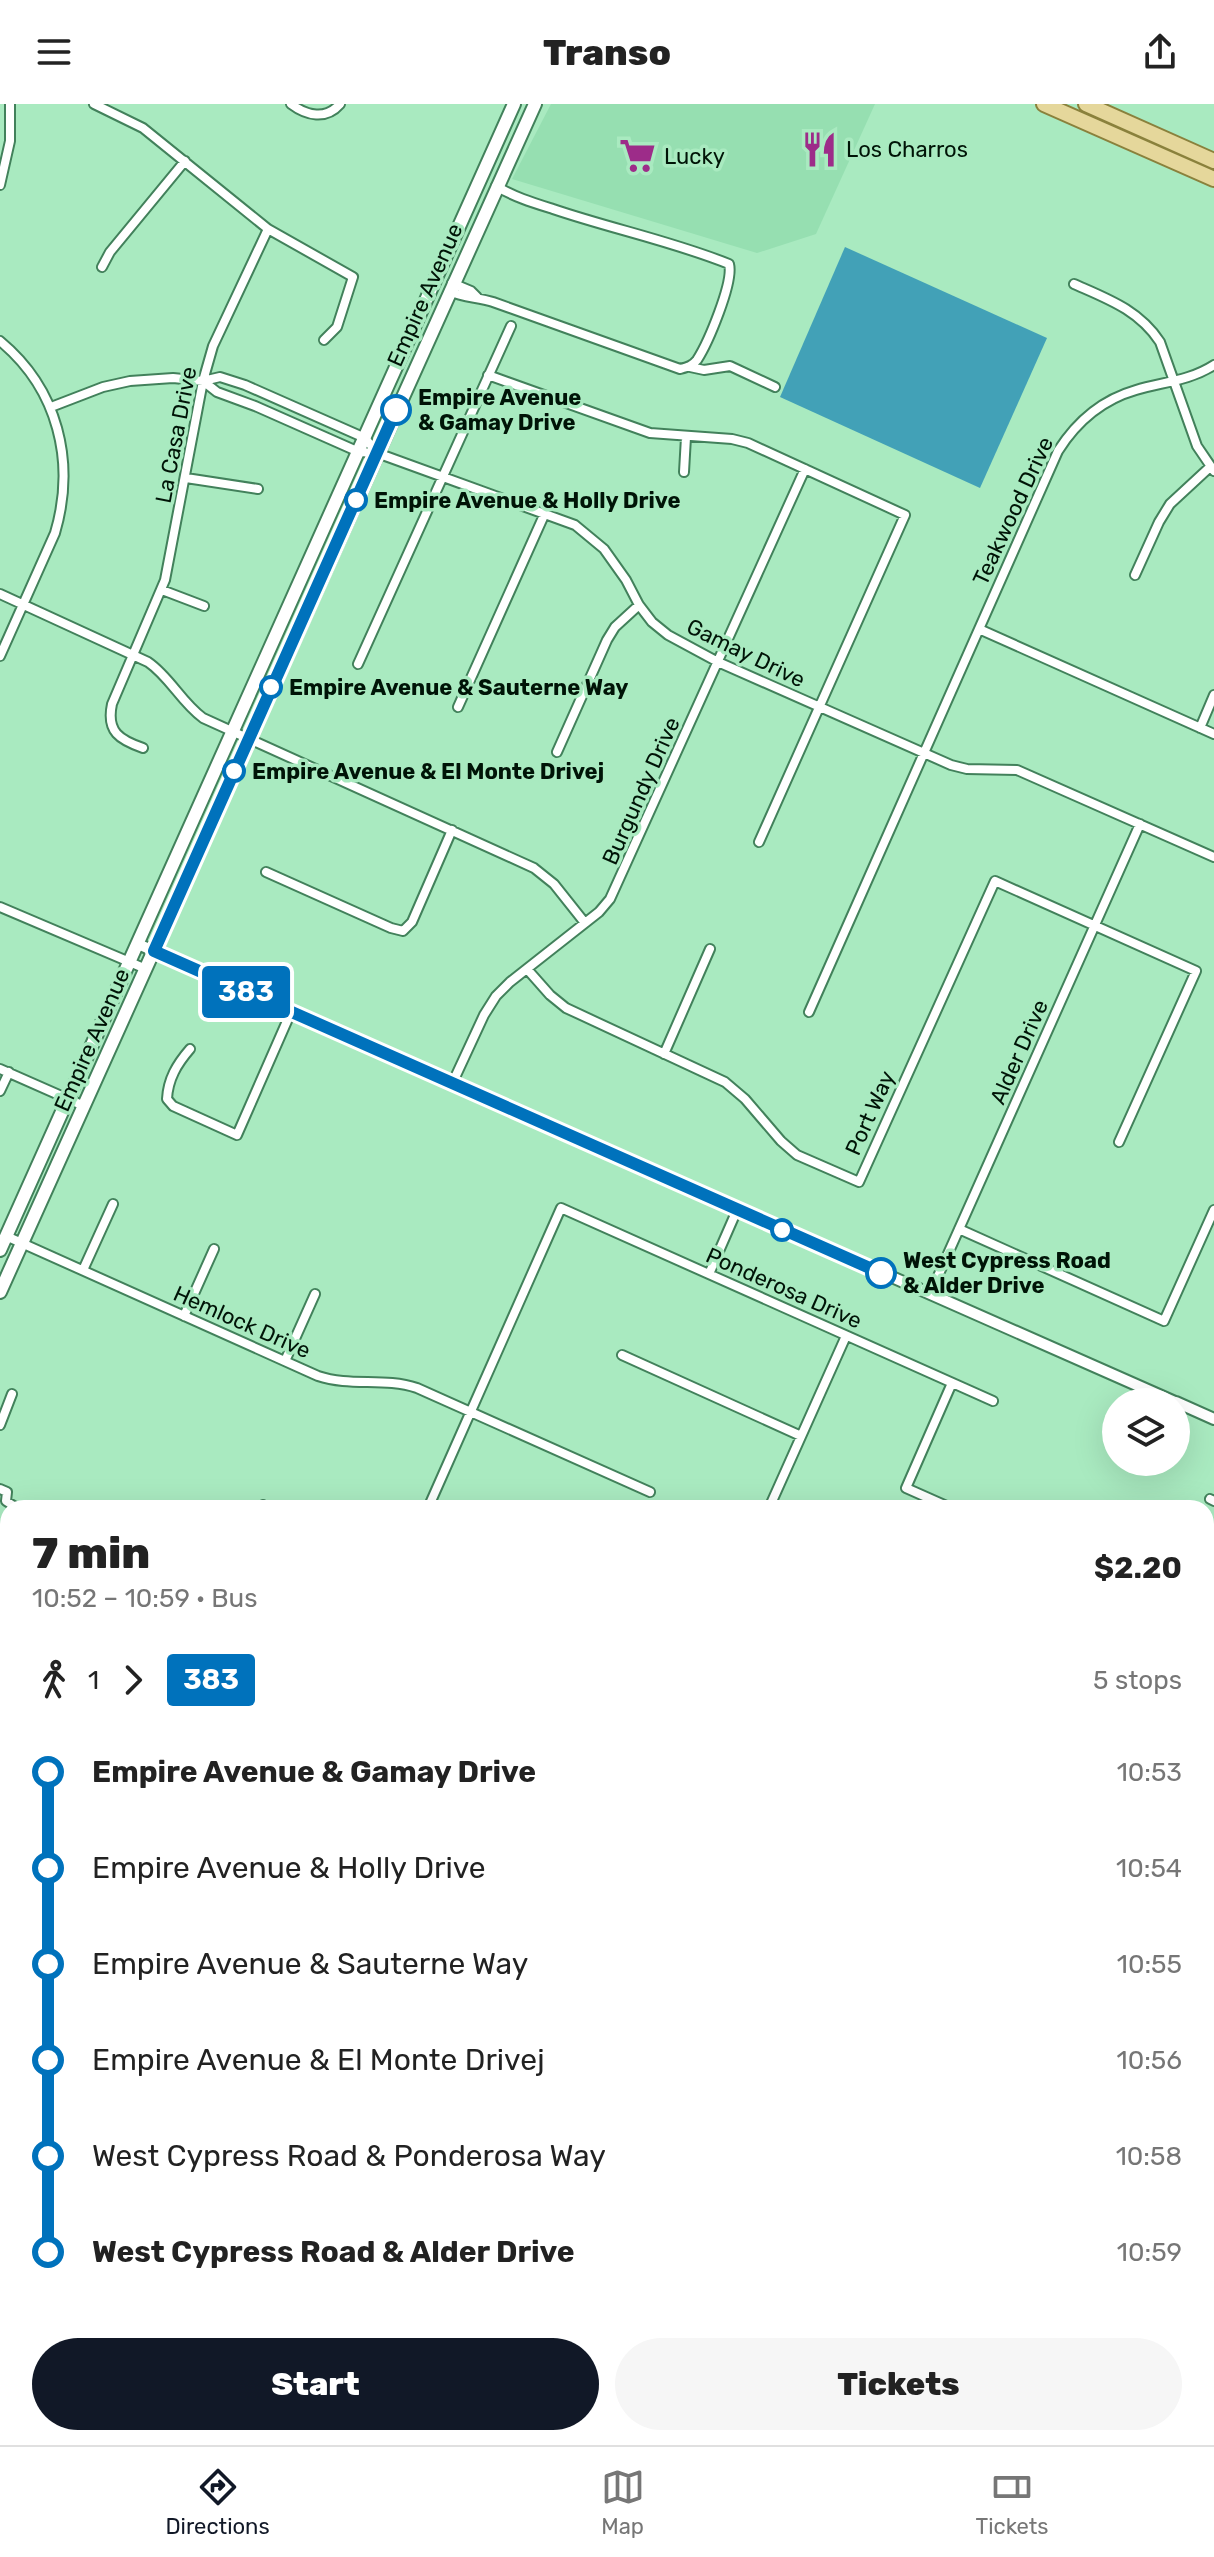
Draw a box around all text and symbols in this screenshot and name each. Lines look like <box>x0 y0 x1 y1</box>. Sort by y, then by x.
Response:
icon: menu <box>32 30 76 74</box>
icon: share <box>1138 30 1182 74</box>
text: Transo <box>543 31 671 74</box>
restaurant icon: Los Charros <box>801 130 839 168</box>
place label: Los Charros <box>846 136 968 163</box>
supermarket icon: Lucky <box>619 137 657 175</box>
place label: Lucky <box>664 143 725 170</box>
street label: Empire Avenue <box>381 219 469 371</box>
street label: La Casa Drive <box>150 364 202 506</box>
place label: Empire Avenue & Gamay Drive <box>418 384 581 436</box>
marker: Empire Avenue & Gamay Drive <box>381 395 411 425</box>
street label: Teakwood Drive <box>967 433 1059 589</box>
place label: Empire Avenue & Holly Drive <box>374 487 681 514</box>
marker: Empire Avenue & Holly Drive <box>345 489 367 511</box>
street label: Gamay Drive <box>682 613 810 693</box>
place label: Empire Avenue & Sauterne Way <box>289 674 628 701</box>
marker: Empire Avenue & Sauterne Way <box>260 676 282 698</box>
street label: Burgundy Drive <box>596 713 686 869</box>
place label: Empire Avenue & El Monte Drivej <box>252 758 604 785</box>
marker: Empire Avenue & El Monte Drivej <box>223 760 245 782</box>
street label: Empire Avenue <box>48 964 136 1116</box>
line badge: 383 <box>200 966 292 1018</box>
text: 383 <box>218 975 274 1008</box>
street label: Alder Drive <box>984 995 1054 1109</box>
street label: Port Way <box>839 1066 901 1160</box>
unlabelled marker <box>771 1219 793 1241</box>
street label: Ponderosa Drive <box>702 1242 866 1334</box>
place label: West Cypress Road & Alder Drive <box>903 1247 1111 1299</box>
marker: West Cypress Road & Alder Drive <box>866 1258 896 1288</box>
street label: Hemlock Drive <box>169 1280 315 1364</box>
map controls <box>1102 1388 1190 1476</box>
button: layers <box>1102 1388 1190 1476</box>
text: 7 min <box>32 1527 150 1579</box>
text: $2.20 <box>1094 1550 1182 1586</box>
text: 10:52 – 10:59 · Bus <box>32 1583 257 1614</box>
icon: walk <box>32 1658 76 1702</box>
icon: forward <box>111 1658 155 1702</box>
text: 383 <box>183 1663 239 1696</box>
text: 1 <box>88 1665 99 1696</box>
text: 5 stops <box>1093 1665 1182 1696</box>
text: Empire Avenue & Gamay Drive <box>92 1754 536 1790</box>
text: 10:53 <box>1117 1757 1182 1788</box>
text: Empire Avenue & Holly Drive <box>92 1850 486 1886</box>
text: 10:54 <box>1116 1853 1182 1884</box>
text: Empire Avenue & Sauterne Way <box>92 1946 528 1982</box>
text: 10:55 <box>1117 1949 1182 1980</box>
text: Empire Avenue & El Monte Drivej <box>92 2042 545 2078</box>
text: 10:56 <box>1117 2045 1182 2076</box>
text: West Cypress Road & Ponderosa Way <box>92 2138 606 2174</box>
text: 10:58 <box>1116 2141 1182 2172</box>
text: West Cypress Road & Alder Drive <box>92 2234 575 2270</box>
text: 10:59 <box>1117 2237 1182 2268</box>
button: Start <box>32 2338 599 2430</box>
button: Tickets <box>615 2338 1182 2430</box>
tab: Directions <box>165 2465 270 2540</box>
tab: Map <box>601 2465 645 2540</box>
tab: Tickets <box>976 2465 1049 2540</box>

